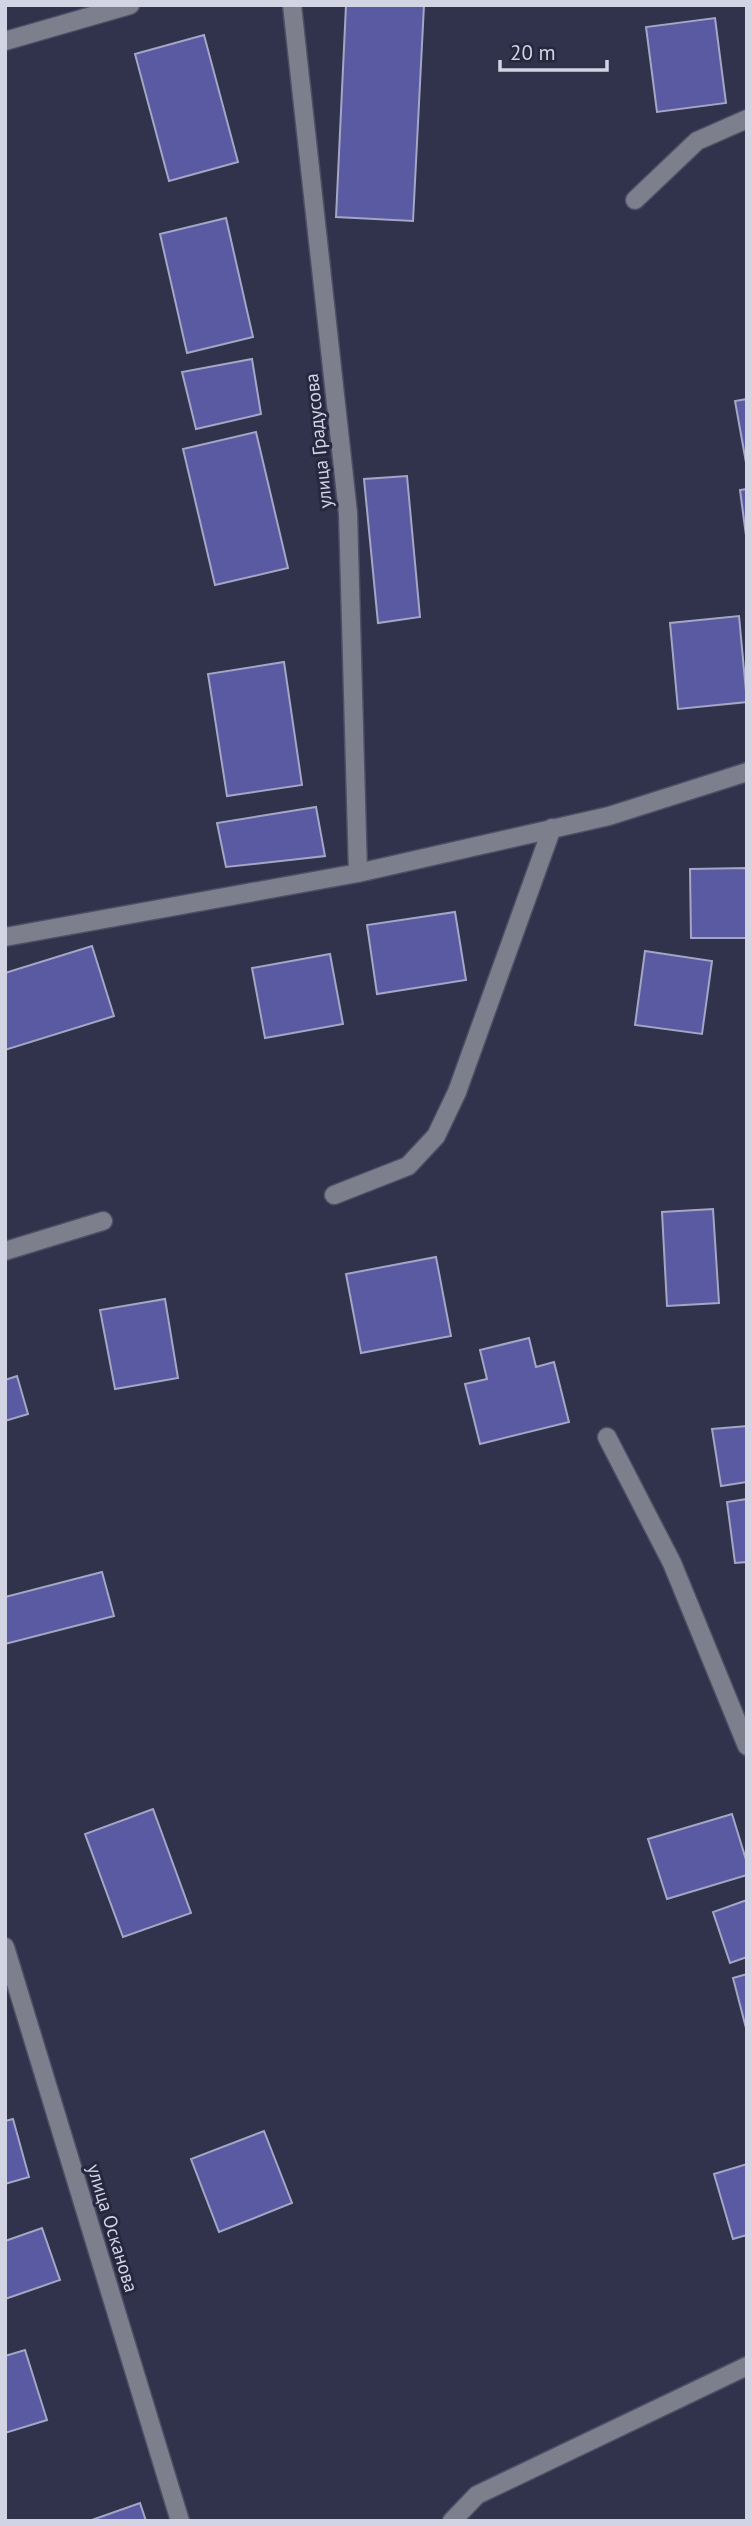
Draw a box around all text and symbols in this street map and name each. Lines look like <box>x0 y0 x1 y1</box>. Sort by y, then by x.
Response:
scale bar <box>500 28 607 72</box>
text: 20 m <box>510 39 556 66</box>
street label: улица Градусова <box>299 372 337 510</box>
street label: улица Осканова <box>82 2161 144 2295</box>

